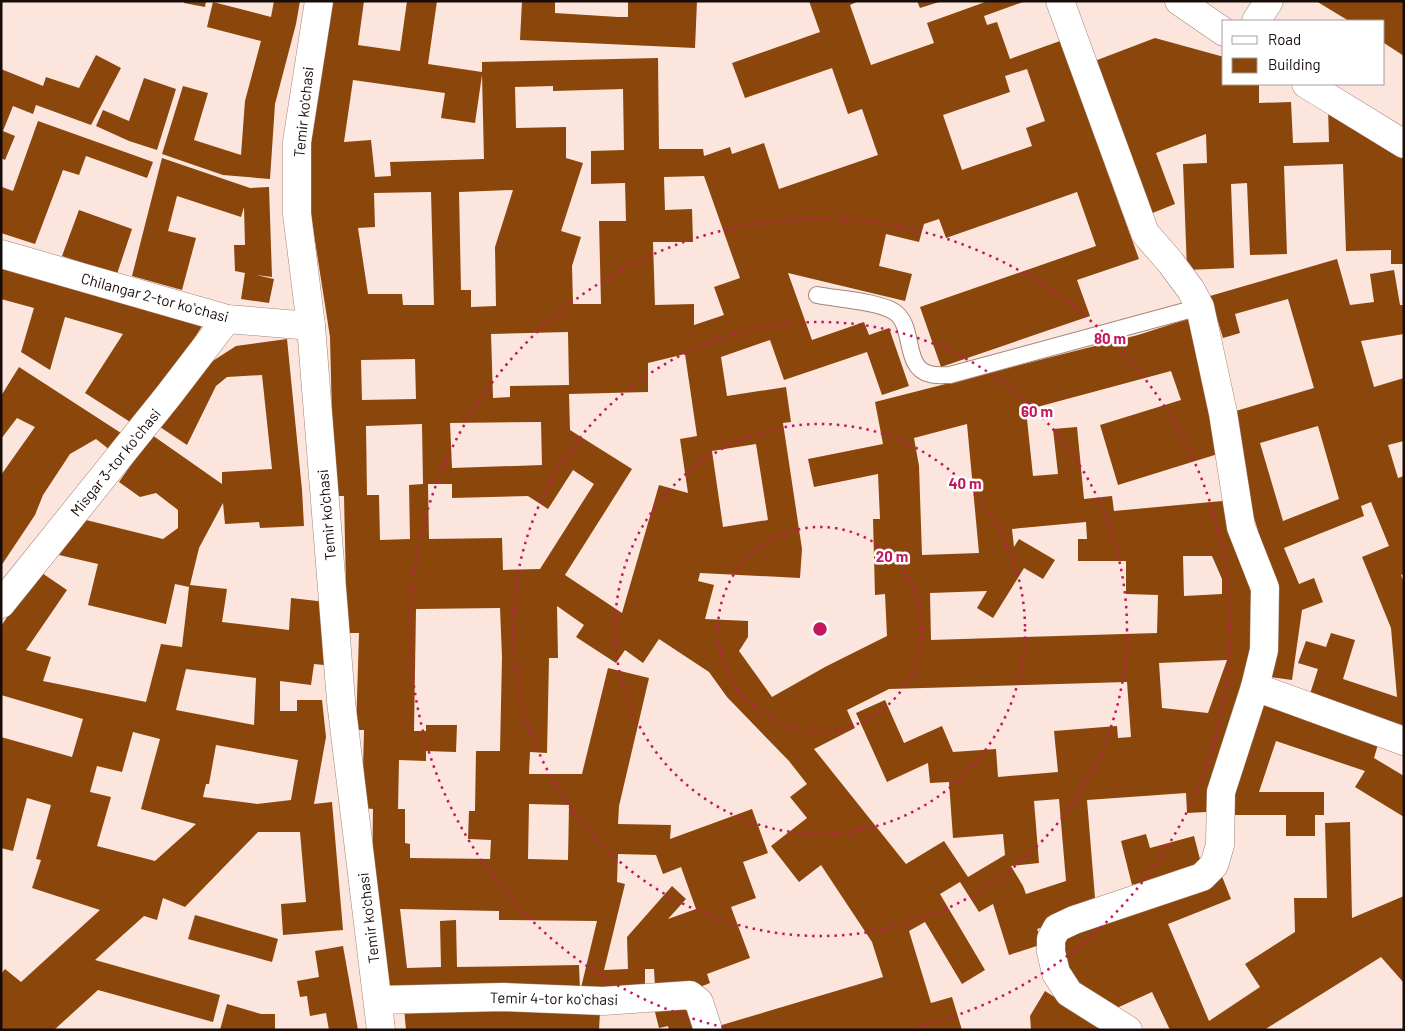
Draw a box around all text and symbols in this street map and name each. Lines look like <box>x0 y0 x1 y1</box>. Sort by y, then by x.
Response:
legend <box>1222 20 1385 85</box>
text: Road <box>1268 30 1301 48</box>
text: Building <box>1268 55 1321 73</box>
street label: Temir ko'chasi <box>289 66 317 158</box>
street label: Chilangar 2-tor koʻchasi <box>79 269 231 325</box>
text: 80 m <box>1094 329 1126 347</box>
text: 60 m <box>1021 402 1053 420</box>
street label: Misgar 3-tor koʻchasi <box>66 404 164 520</box>
street label: Temir ko'chasi <box>313 469 339 561</box>
text: 40 m <box>948 474 982 492</box>
text: 20 m <box>876 547 908 565</box>
centre of rings <box>811 620 829 638</box>
street label: Temir ko'chasi <box>354 872 382 964</box>
street label: Temir 4-tor koʻchasi <box>490 988 618 1008</box>

